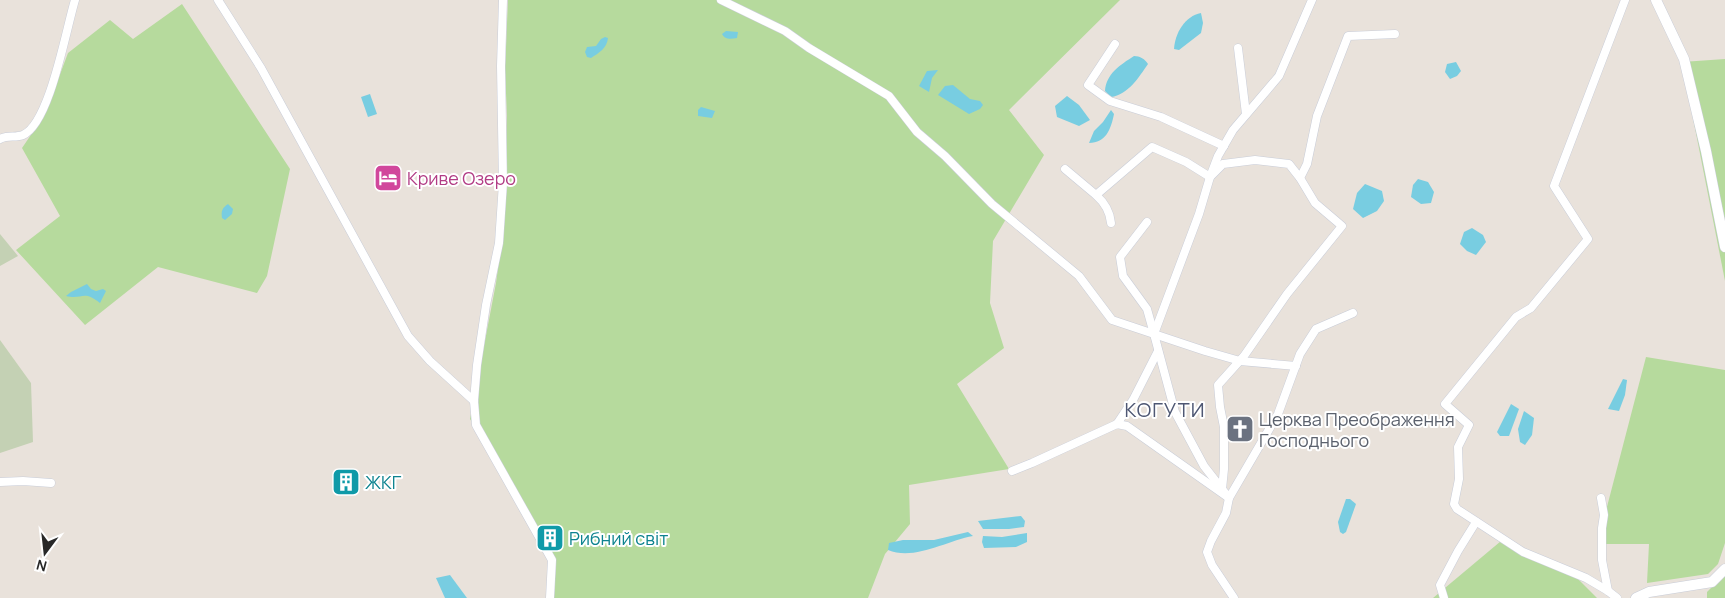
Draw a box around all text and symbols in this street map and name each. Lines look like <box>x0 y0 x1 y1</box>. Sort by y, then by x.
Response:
hotel icon: Криве Озеро <box>373 163 403 193</box>
place label: Криве Озеро <box>407 166 516 190</box>
district label: КОГУТИ <box>1125 396 1205 423</box>
place label: Церква Преображення Господнього <box>1259 407 1455 452</box>
church icon: Церква Преображення Господнього <box>1225 414 1255 444</box>
building icon: ЖКГ <box>331 467 361 497</box>
place label: ЖКГ <box>365 470 402 494</box>
building icon: Рибний світ <box>535 523 565 553</box>
place label: Рибний світ <box>569 526 668 550</box>
north arrow <box>20 528 70 578</box>
text: N <box>34 556 49 577</box>

